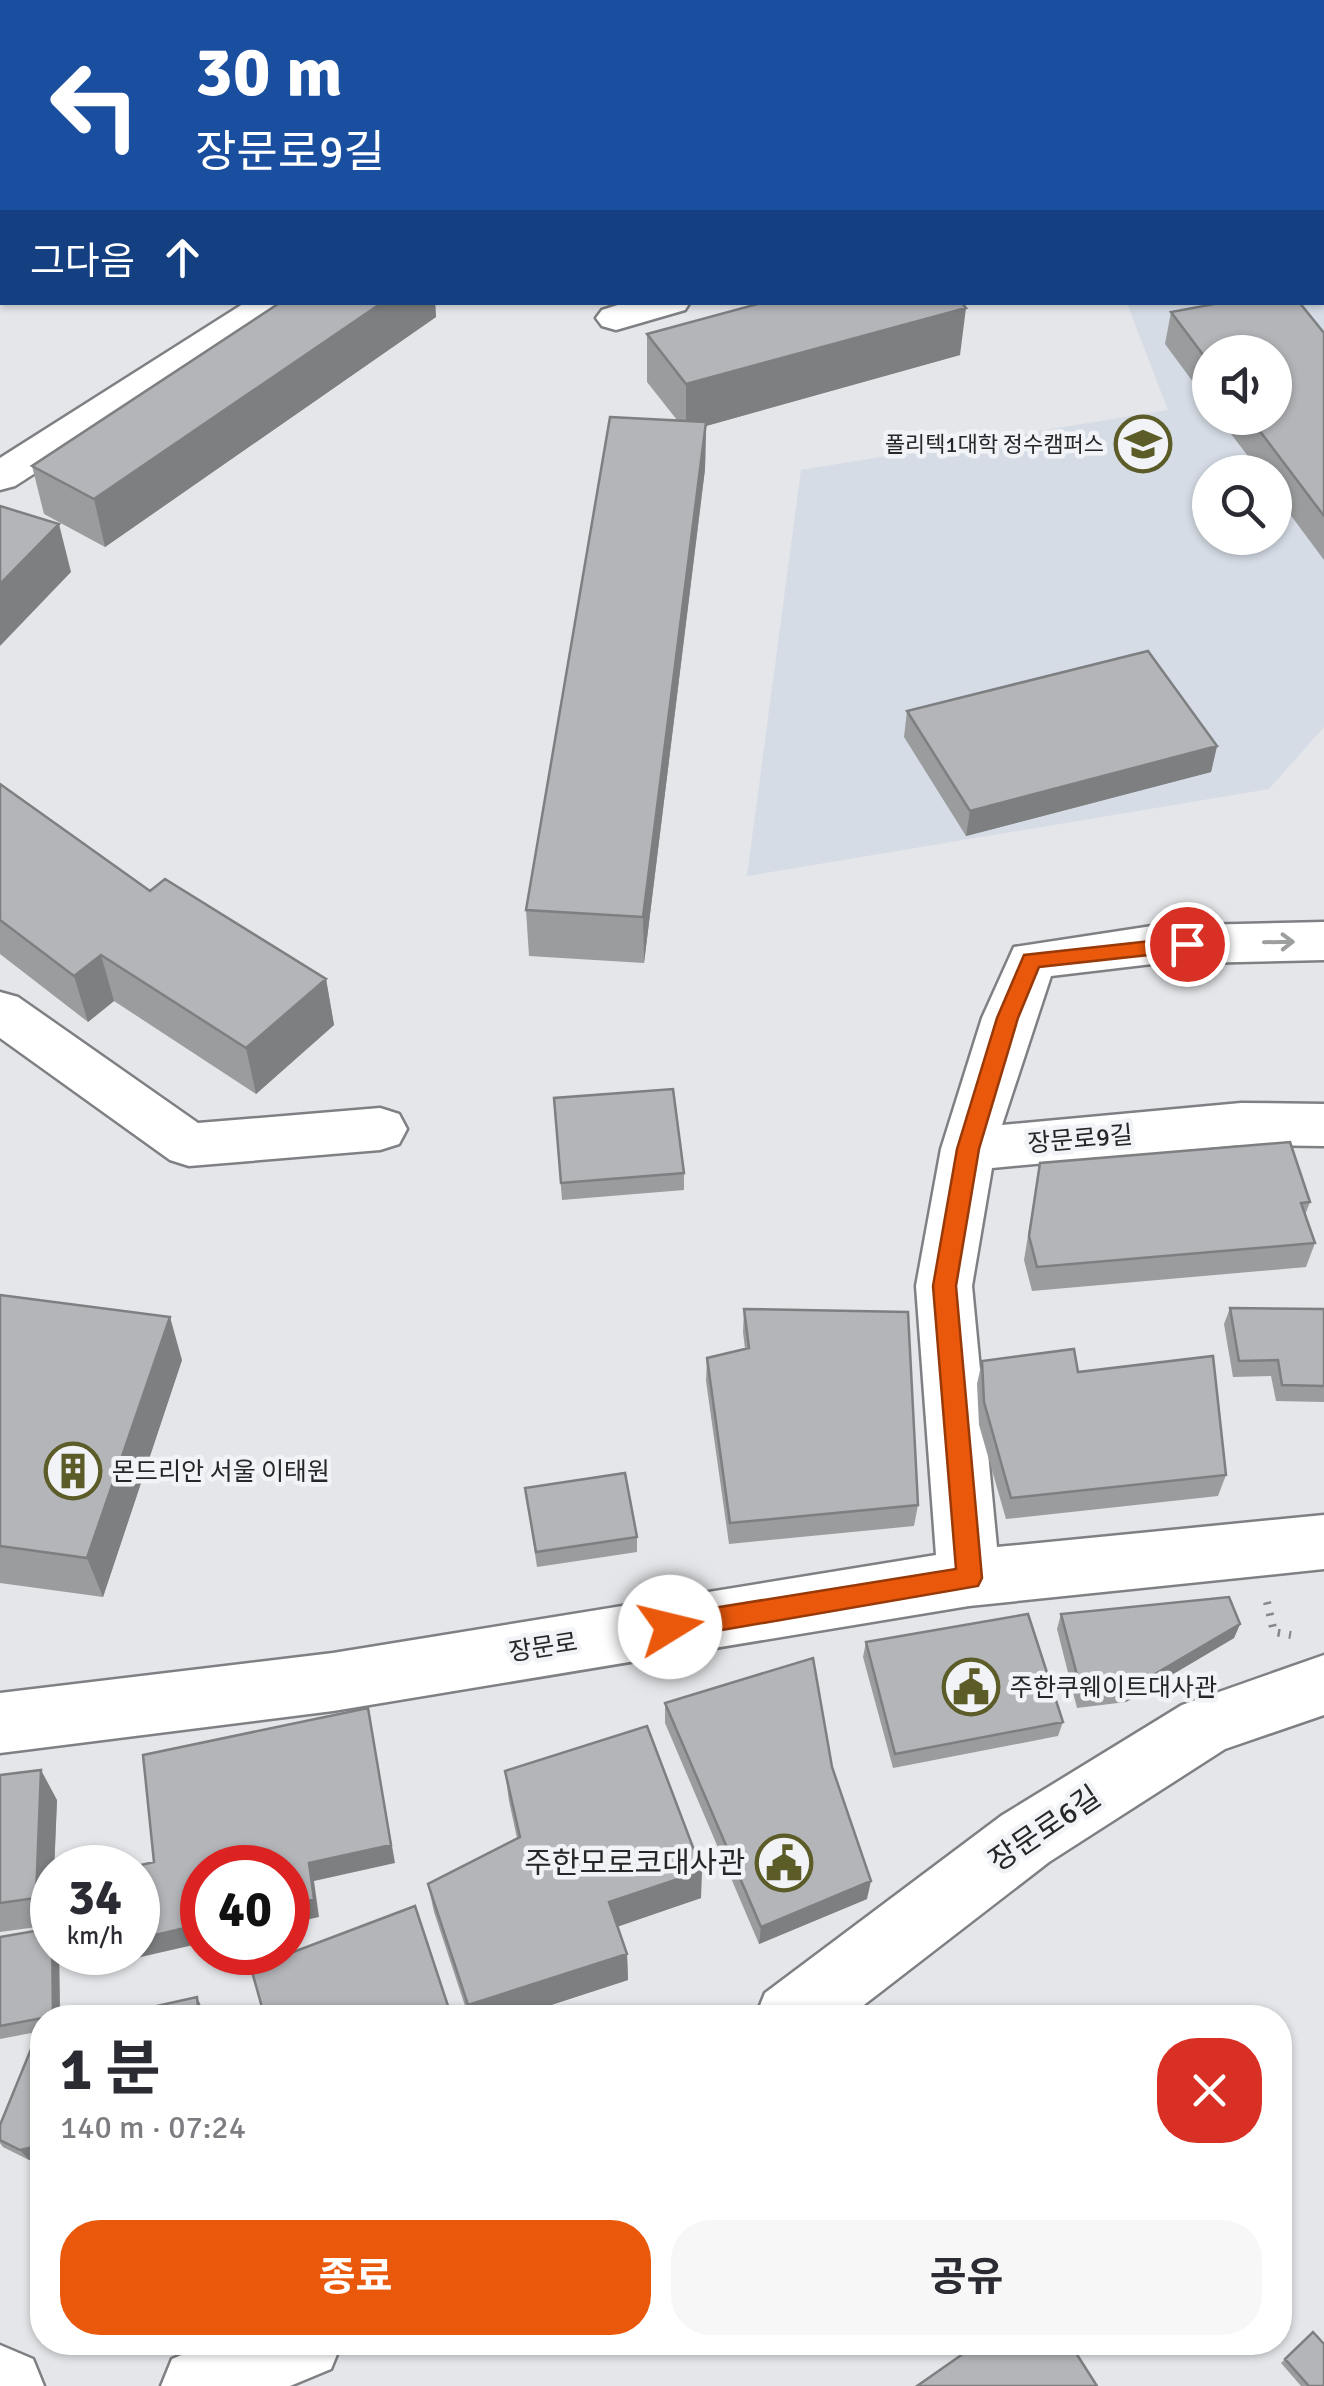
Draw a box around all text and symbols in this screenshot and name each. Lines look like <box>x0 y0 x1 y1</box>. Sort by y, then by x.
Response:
text: 30 m <box>195 29 343 115</box>
icon: left <box>30 40 160 170</box>
text: 장문로9길 <box>195 125 385 180</box>
icon: ahead <box>155 230 210 285</box>
text: 그다음 <box>30 238 135 285</box>
map controls <box>1192 335 1292 555</box>
button: sound <box>1192 335 1292 435</box>
school or university icon: 폴리텍1대학 정수캠퍼스 <box>1113 414 1173 474</box>
place label: 폴리텍1대학 정수캠퍼스 <box>885 431 1104 458</box>
button: search <box>1192 455 1292 555</box>
pin <box>1145 902 1230 987</box>
icon: arrive <box>1160 917 1215 972</box>
one-way arrow <box>1263 933 1295 952</box>
street label: 장문로9길 <box>1026 1119 1134 1159</box>
building icon: 몬드리안 서울 이태원 <box>43 1441 103 1501</box>
place label: 몬드리안 서울 이태원 <box>112 1456 330 1487</box>
position arrow <box>618 1575 722 1679</box>
street label: 장문로 <box>506 1626 580 1668</box>
public building icon: 주한쿠웨이트대사관 <box>941 1657 1001 1717</box>
place label: 주한쿠웨이트대사관 <box>1010 1672 1217 1703</box>
street label: 장문로6길 <box>982 1778 1108 1880</box>
public building icon: 주한모로코대사관 <box>754 1833 814 1893</box>
speed limit sign: 40 <box>180 1845 310 1975</box>
place label: 주한모로코대사관 <box>524 1845 745 1882</box>
text: 34 <box>68 1867 122 1929</box>
text: km/h <box>67 1920 123 1951</box>
text: 1 분 <box>60 2033 161 2107</box>
button: close <box>1157 2038 1262 2143</box>
text: 140 m · 07:24 <box>60 2108 246 2147</box>
button: 종료 <box>60 2220 651 2335</box>
button: 공유 <box>671 2220 1262 2335</box>

